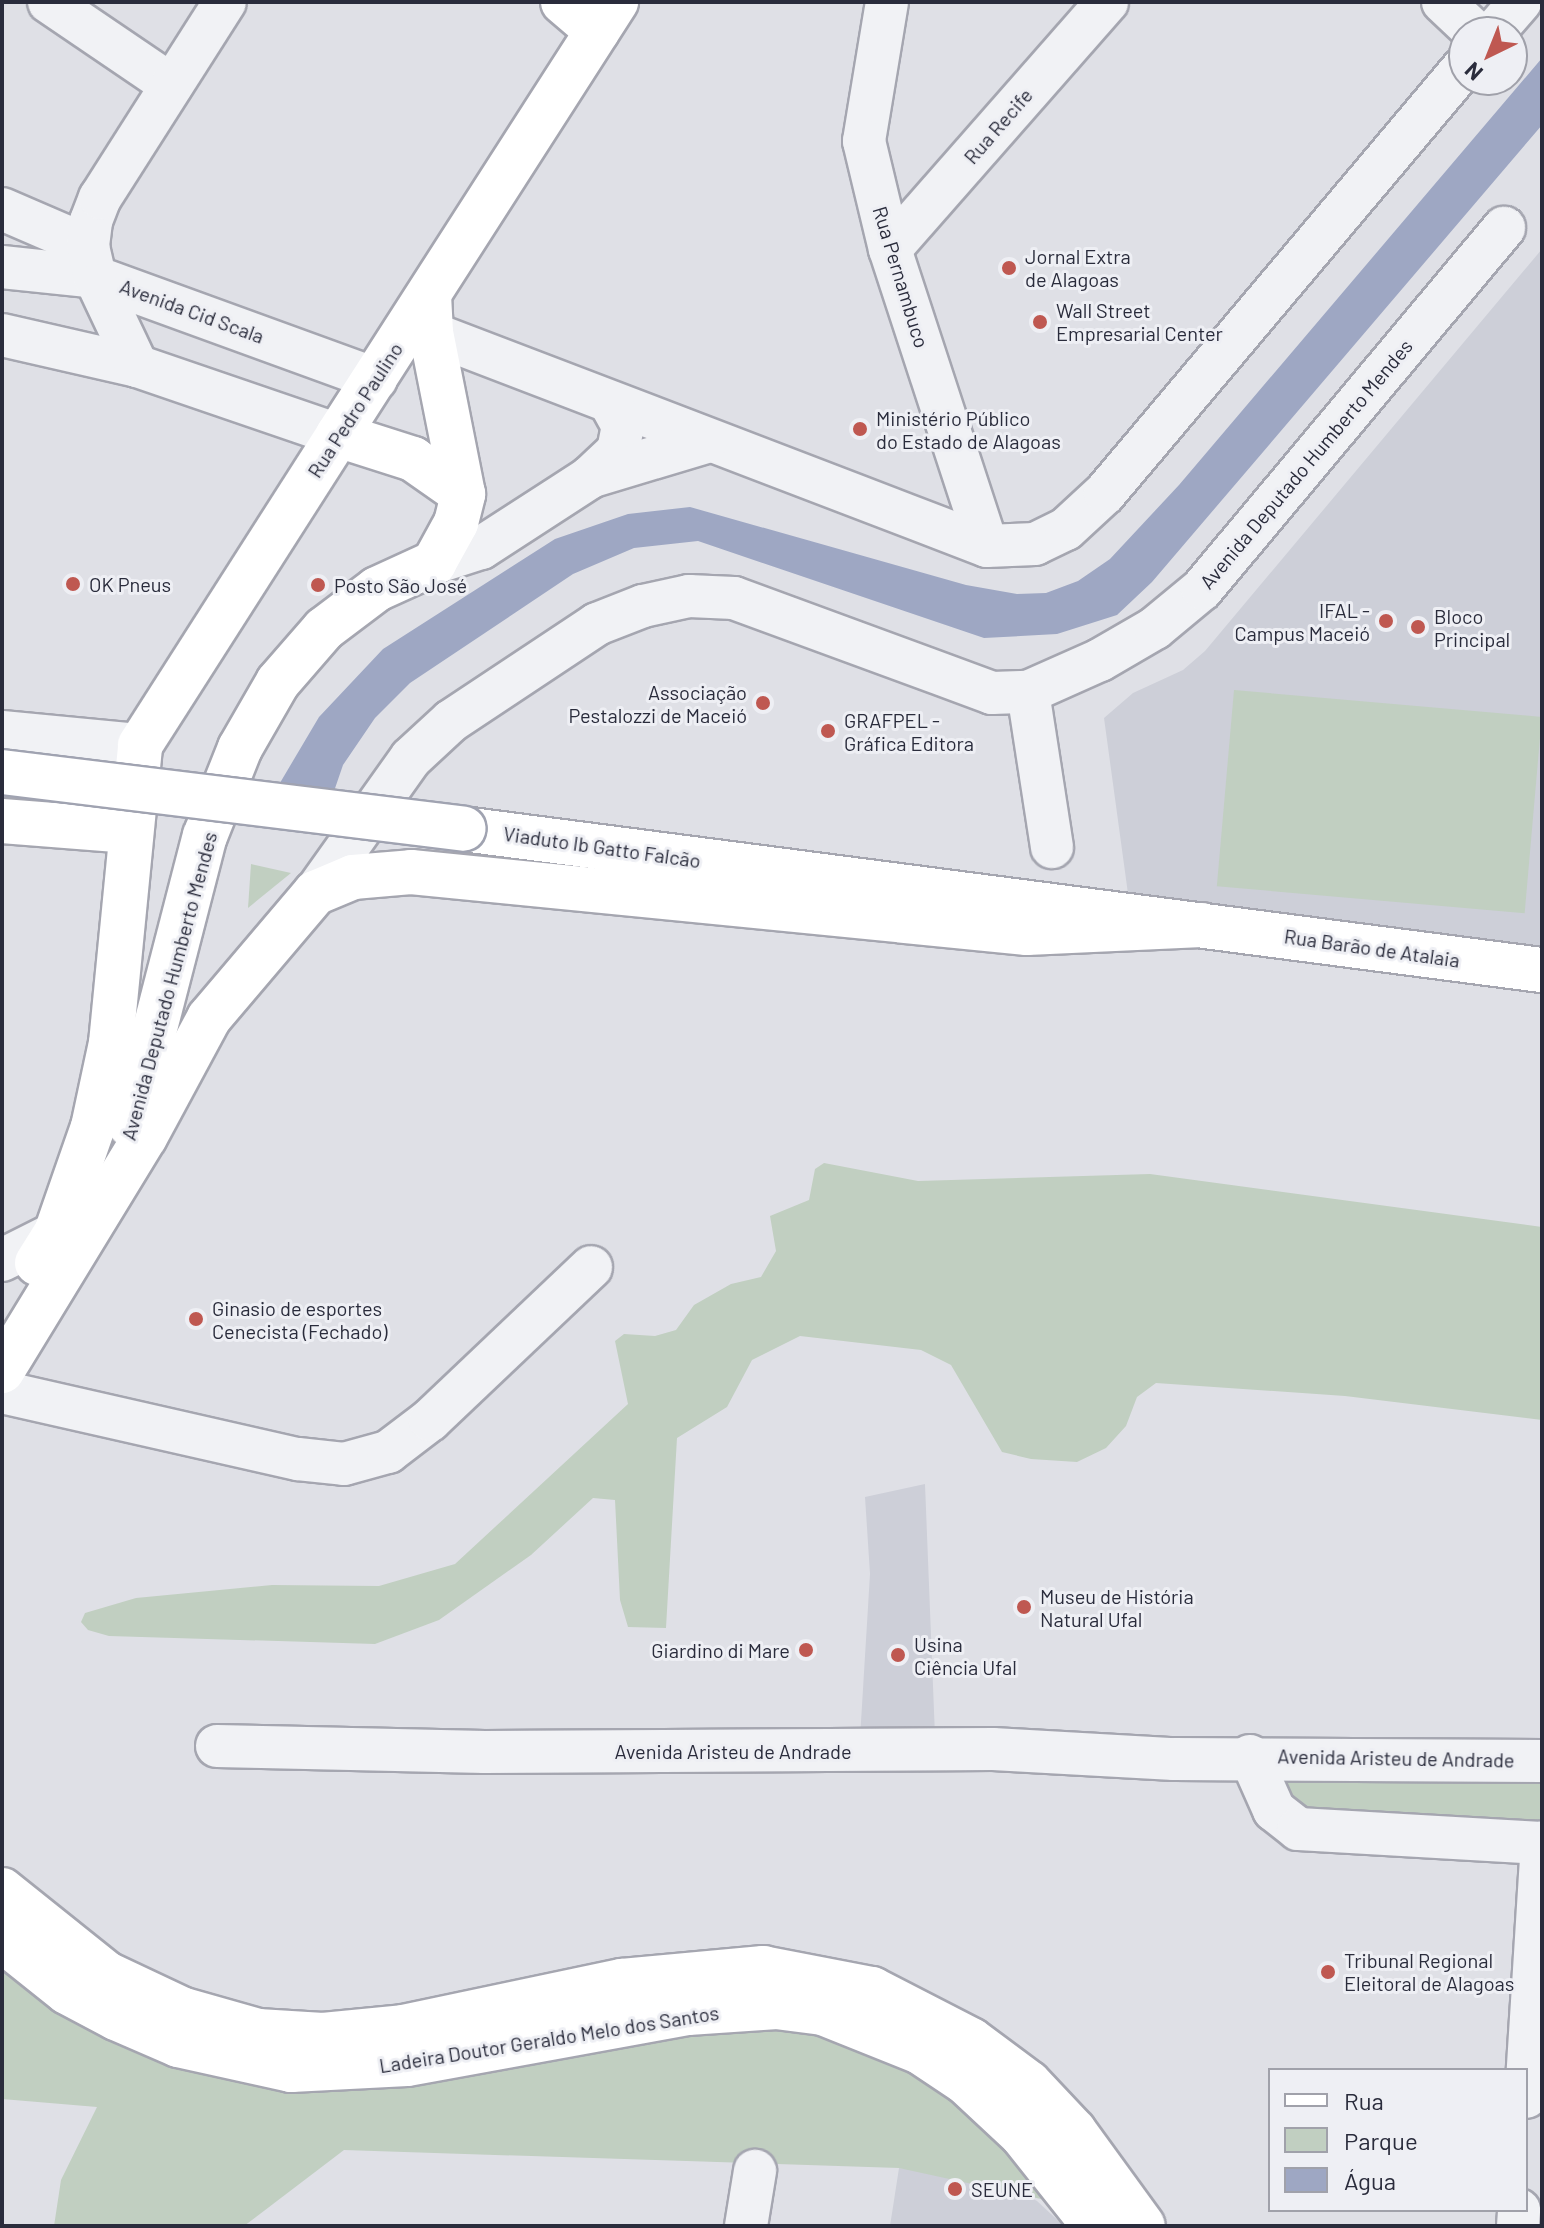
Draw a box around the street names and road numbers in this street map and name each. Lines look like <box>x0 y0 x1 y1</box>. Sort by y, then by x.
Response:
street label: Rua Recife <box>959 83 1037 169</box>
street label: Rua Pernambuco <box>868 203 934 351</box>
street label: Avenida Cid Scala <box>117 274 267 348</box>
street label: Avenida Deputado Humberto Mendes <box>1194 334 1418 594</box>
street label: Rua Pedro Paulino <box>302 338 408 482</box>
street label: Viaduto Ib Gatto Falcão <box>502 821 702 873</box>
street label: Avenida Deputado Humberto Mendes <box>116 829 222 1143</box>
street label: Rua Barão de Atalaia <box>1283 924 1461 972</box>
street label: Avenida Aristeu de Andrade <box>614 1739 852 1763</box>
street label: Avenida Aristeu de Andrade <box>1277 1744 1515 1772</box>
street label: Ladeira Doutor Geraldo Melo dos Santos <box>377 2000 721 2078</box>

